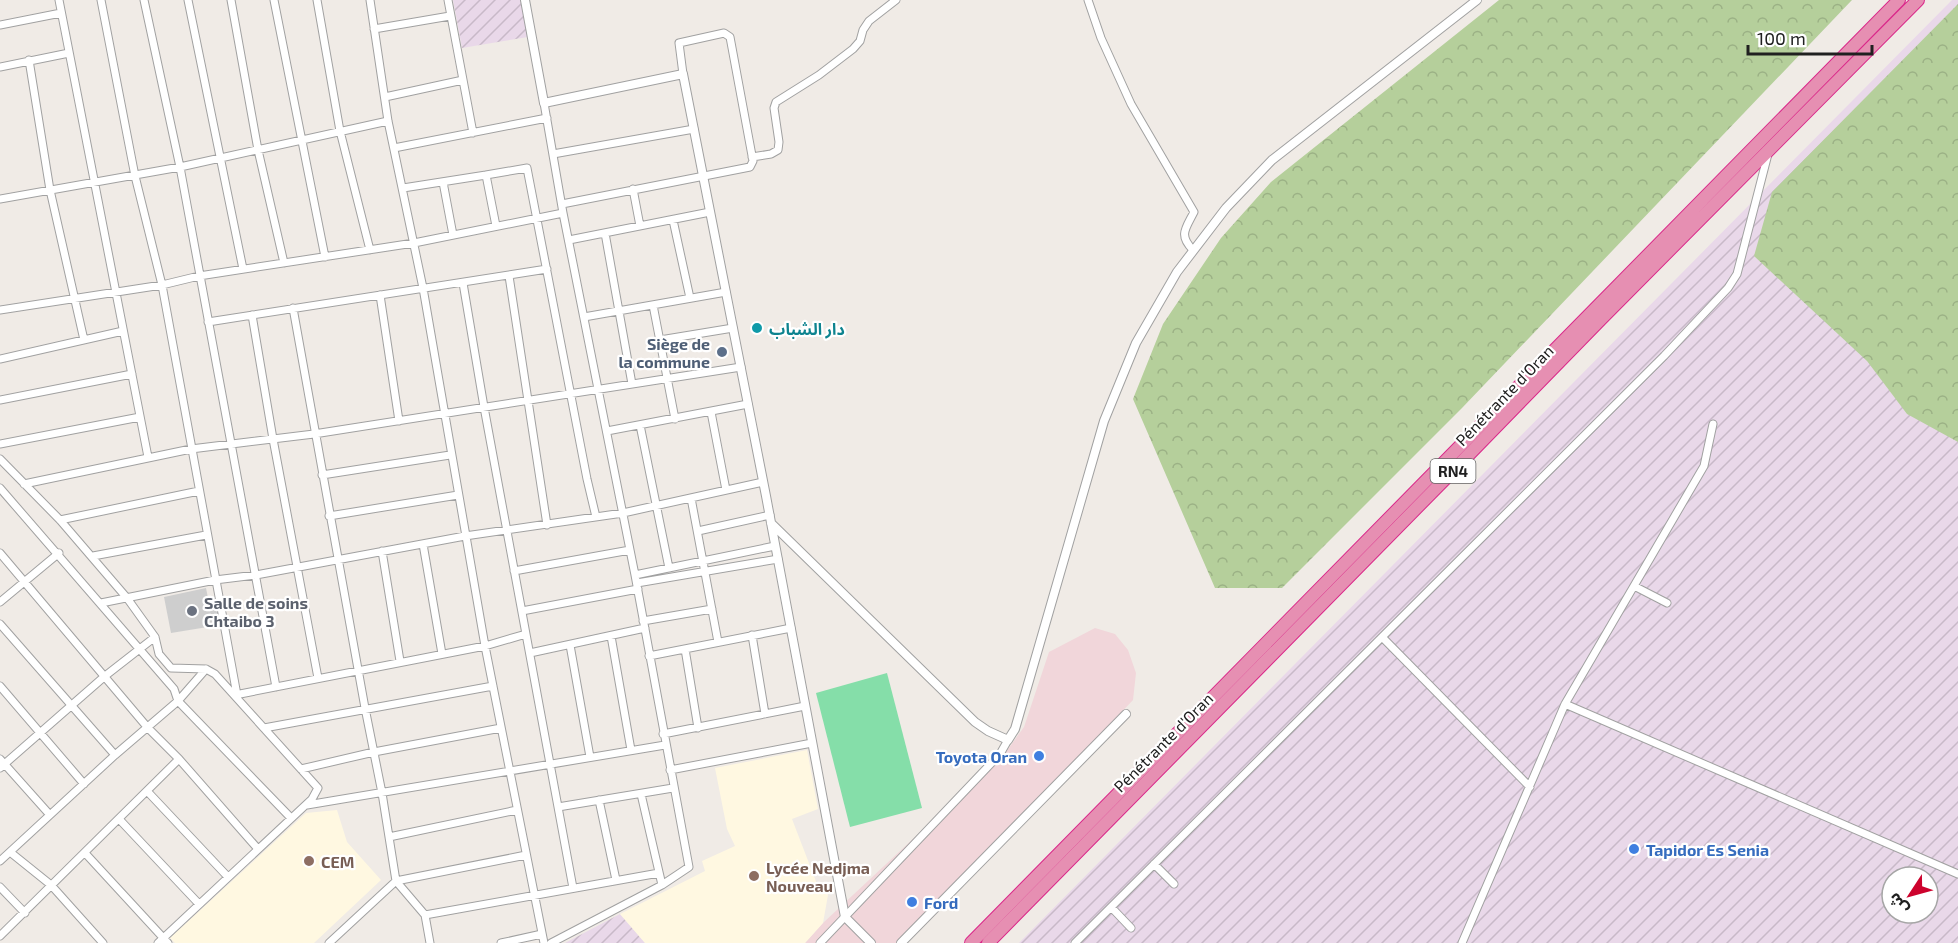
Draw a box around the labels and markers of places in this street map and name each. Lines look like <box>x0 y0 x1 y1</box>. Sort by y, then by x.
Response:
place label: دار الشباب <box>769 319 845 339</box>
marker: دار الشباب <box>750 321 764 335</box>
place label: Siège de la commune <box>618 334 710 371</box>
marker: Siège de la commune <box>715 345 729 359</box>
place label: Salle de soins Chtaibo 3 <box>204 593 308 630</box>
marker: Salle de soins Chtaibo 3 <box>185 604 199 618</box>
place label: Toyota Oran <box>936 747 1027 767</box>
marker: Toyota Oran <box>1032 749 1046 763</box>
place label: Tapidor Es Senia <box>1646 840 1769 859</box>
marker: Tapidor Es Senia <box>1627 842 1641 856</box>
place label: CEM <box>321 852 354 871</box>
marker: CEM <box>302 854 316 868</box>
place label: Lycée Nedjma Nouveau <box>766 858 870 895</box>
marker: Lycée Nedjma Nouveau <box>747 869 761 883</box>
place label: Ford <box>924 893 958 912</box>
marker: Ford <box>905 895 919 909</box>

